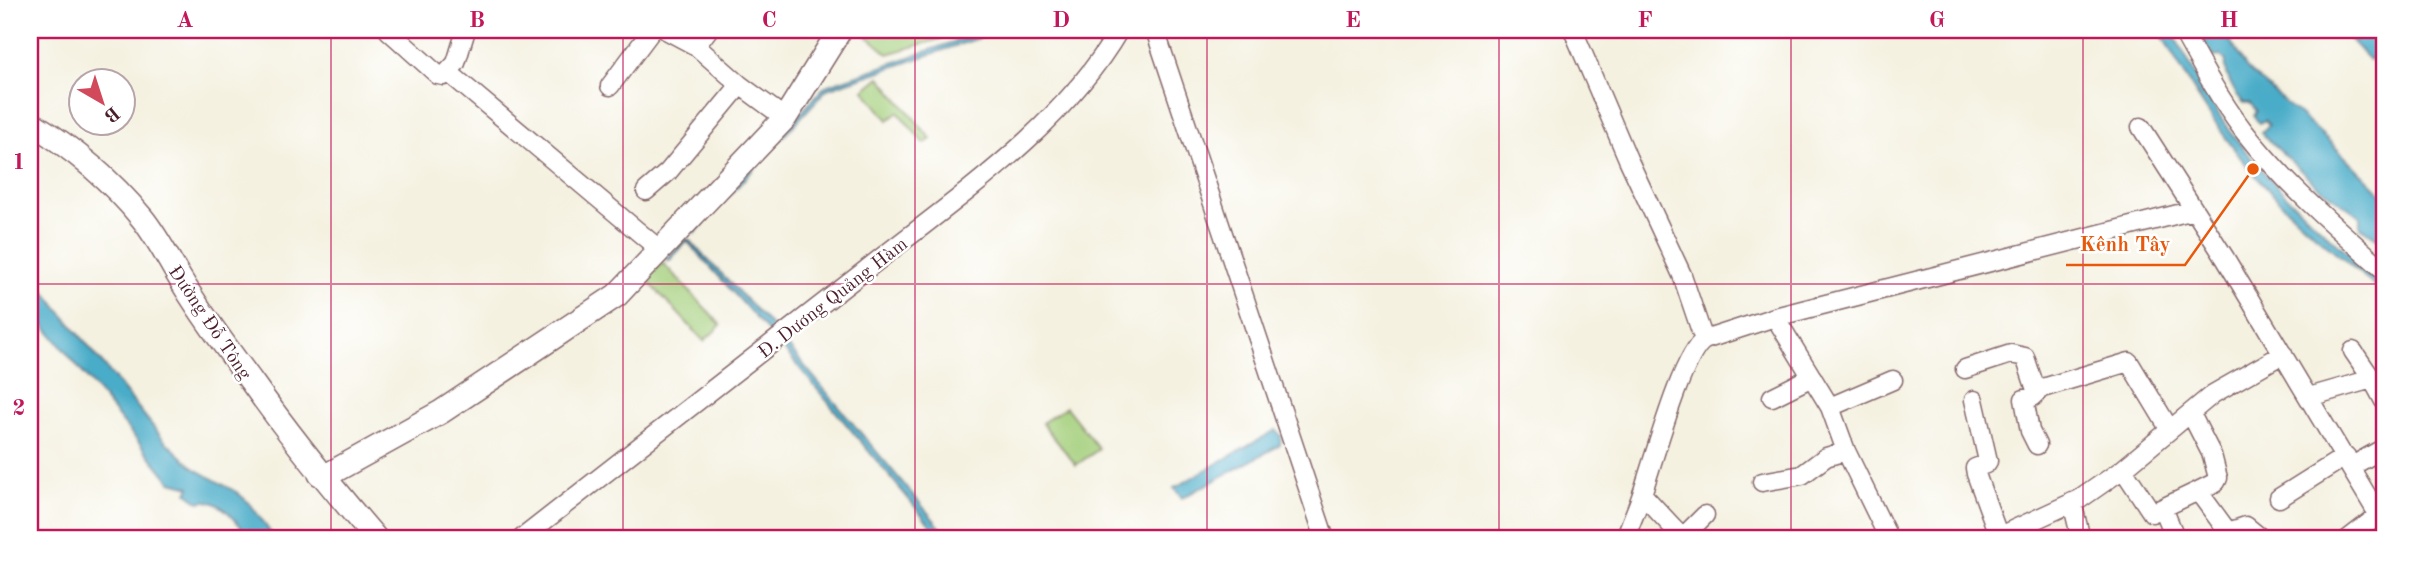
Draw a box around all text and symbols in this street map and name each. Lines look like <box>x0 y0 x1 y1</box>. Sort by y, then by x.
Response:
text: A <box>176 9 194 32</box>
text: B <box>469 9 485 32</box>
text: C <box>761 9 777 32</box>
text: D <box>1052 9 1070 32</box>
text: E <box>1345 9 1361 32</box>
text: F <box>1637 9 1653 32</box>
text: G <box>1929 9 1945 32</box>
text: H <box>2220 9 2238 32</box>
north arrow <box>66 66 136 136</box>
text: B <box>100 102 122 125</box>
text: 1 <box>12 151 26 174</box>
callout: Kênh Tây <box>2066 223 2185 265</box>
street label: Đ. Dương Quảng Hàm <box>755 235 912 363</box>
text: Kênh Tây <box>2080 235 2170 256</box>
street label: Đường Đỗ Tông <box>164 262 256 384</box>
text: 2 <box>12 397 26 420</box>

